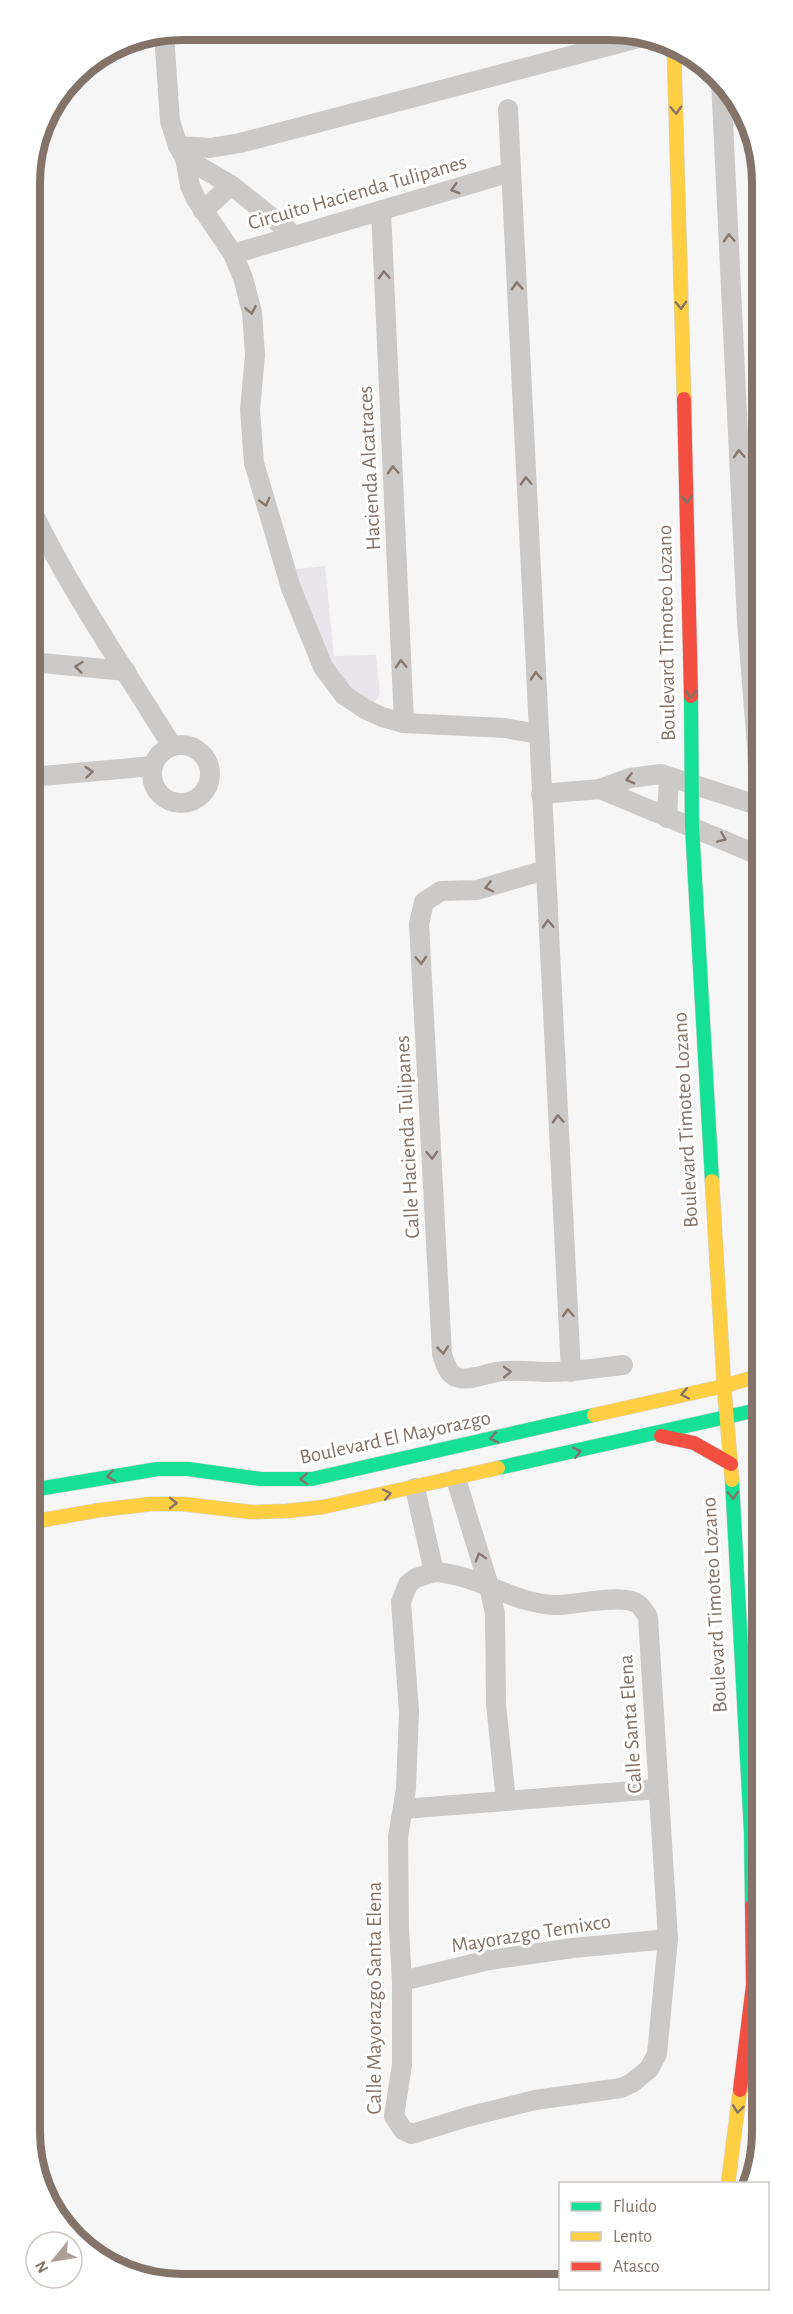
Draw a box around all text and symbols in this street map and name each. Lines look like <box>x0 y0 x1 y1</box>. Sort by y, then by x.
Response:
one-way arrow <box>669 105 682 114</box>
street label: Circuito Hacienda Tulipanes <box>245 151 469 234</box>
one-way arrow <box>450 182 461 194</box>
one-way arrow <box>722 234 735 243</box>
one-way arrow <box>378 270 390 279</box>
one-way arrow <box>510 282 523 291</box>
one-way arrow <box>675 300 688 309</box>
one-way arrow <box>244 304 257 314</box>
street label: Hacienda Alcatraces <box>355 385 384 551</box>
one-way arrow <box>733 450 746 459</box>
one-way arrow <box>386 465 399 474</box>
one-way arrow <box>520 476 533 485</box>
one-way arrow <box>681 495 693 504</box>
one-way arrow <box>258 497 270 507</box>
street label: Boulevard Timoteo Lozano <box>654 525 679 741</box>
one-way arrow <box>395 660 408 669</box>
one-way arrow <box>74 661 83 674</box>
one-way arrow <box>529 671 542 680</box>
one-way arrow <box>685 690 698 699</box>
one-way arrow <box>85 766 94 779</box>
one-way arrow <box>625 771 635 784</box>
one-way arrow <box>716 831 727 843</box>
one-way arrow <box>485 880 495 892</box>
one-way arrow <box>542 919 555 928</box>
one-way arrow <box>415 956 428 965</box>
street label: Boulevard Timoteo Lozano <box>669 1011 702 1228</box>
street label: Calle Hacienda Tulipanes <box>392 1035 423 1239</box>
one-way arrow <box>552 1114 565 1123</box>
one-way arrow <box>425 1150 438 1159</box>
one-way arrow <box>561 1309 574 1318</box>
one-way arrow <box>436 1345 449 1354</box>
one-way arrow <box>503 1365 512 1378</box>
one-way arrow <box>680 1387 690 1400</box>
street label: Boulevard El Mayorazgo <box>298 1407 493 1468</box>
one-way arrow <box>490 1430 500 1443</box>
one-way arrow <box>572 1446 582 1459</box>
one-way arrow <box>106 1469 116 1482</box>
one-way arrow <box>300 1472 309 1485</box>
one-way arrow <box>381 1488 391 1501</box>
one-way arrow <box>726 1491 739 1500</box>
street label: Boulevard Timoteo Lozano <box>698 1496 731 1713</box>
one-way arrow <box>169 1497 178 1509</box>
one-way arrow <box>475 1552 487 1563</box>
street label: Calle Santa Elena <box>615 1653 646 1794</box>
street label: Calle Mayorazgo Santa Elena <box>364 1881 385 2114</box>
street label: Mayorazgo Temixco <box>450 1911 612 1956</box>
one-way arrow <box>732 2104 745 2114</box>
legend <box>559 2182 769 2290</box>
text: Fluido <box>613 2198 657 2216</box>
text: Lento <box>613 2228 652 2246</box>
north arrow <box>24 2230 84 2290</box>
text: N <box>32 2258 52 2276</box>
text: Atasco <box>613 2258 660 2276</box>

